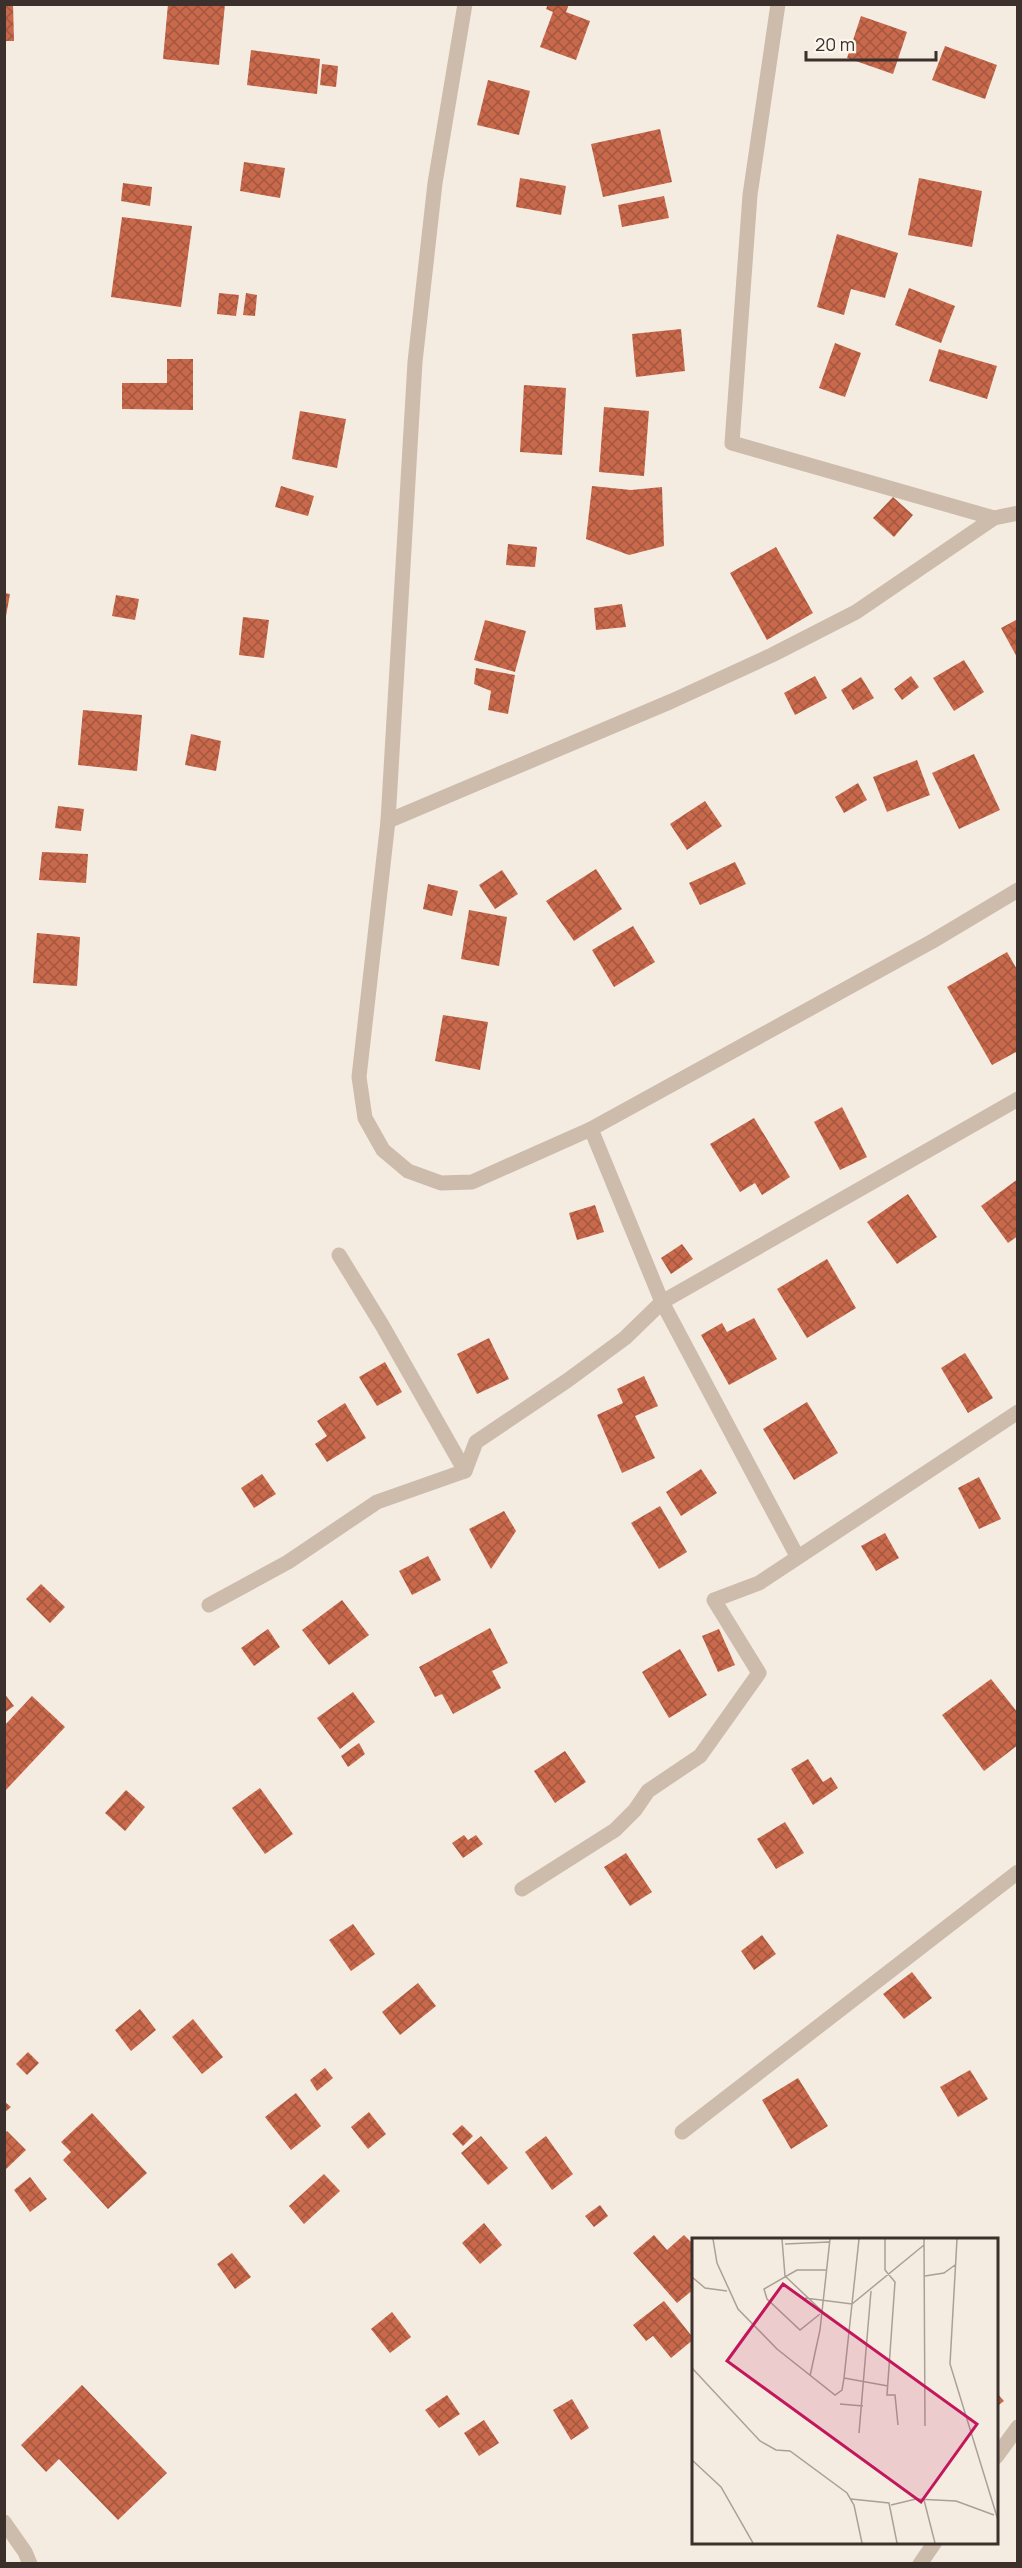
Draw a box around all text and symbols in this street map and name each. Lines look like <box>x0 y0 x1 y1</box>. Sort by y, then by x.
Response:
scale bar <box>806 24 936 62</box>
text: 20 m <box>815 32 855 56</box>
inset map <box>692 2238 998 2544</box>

